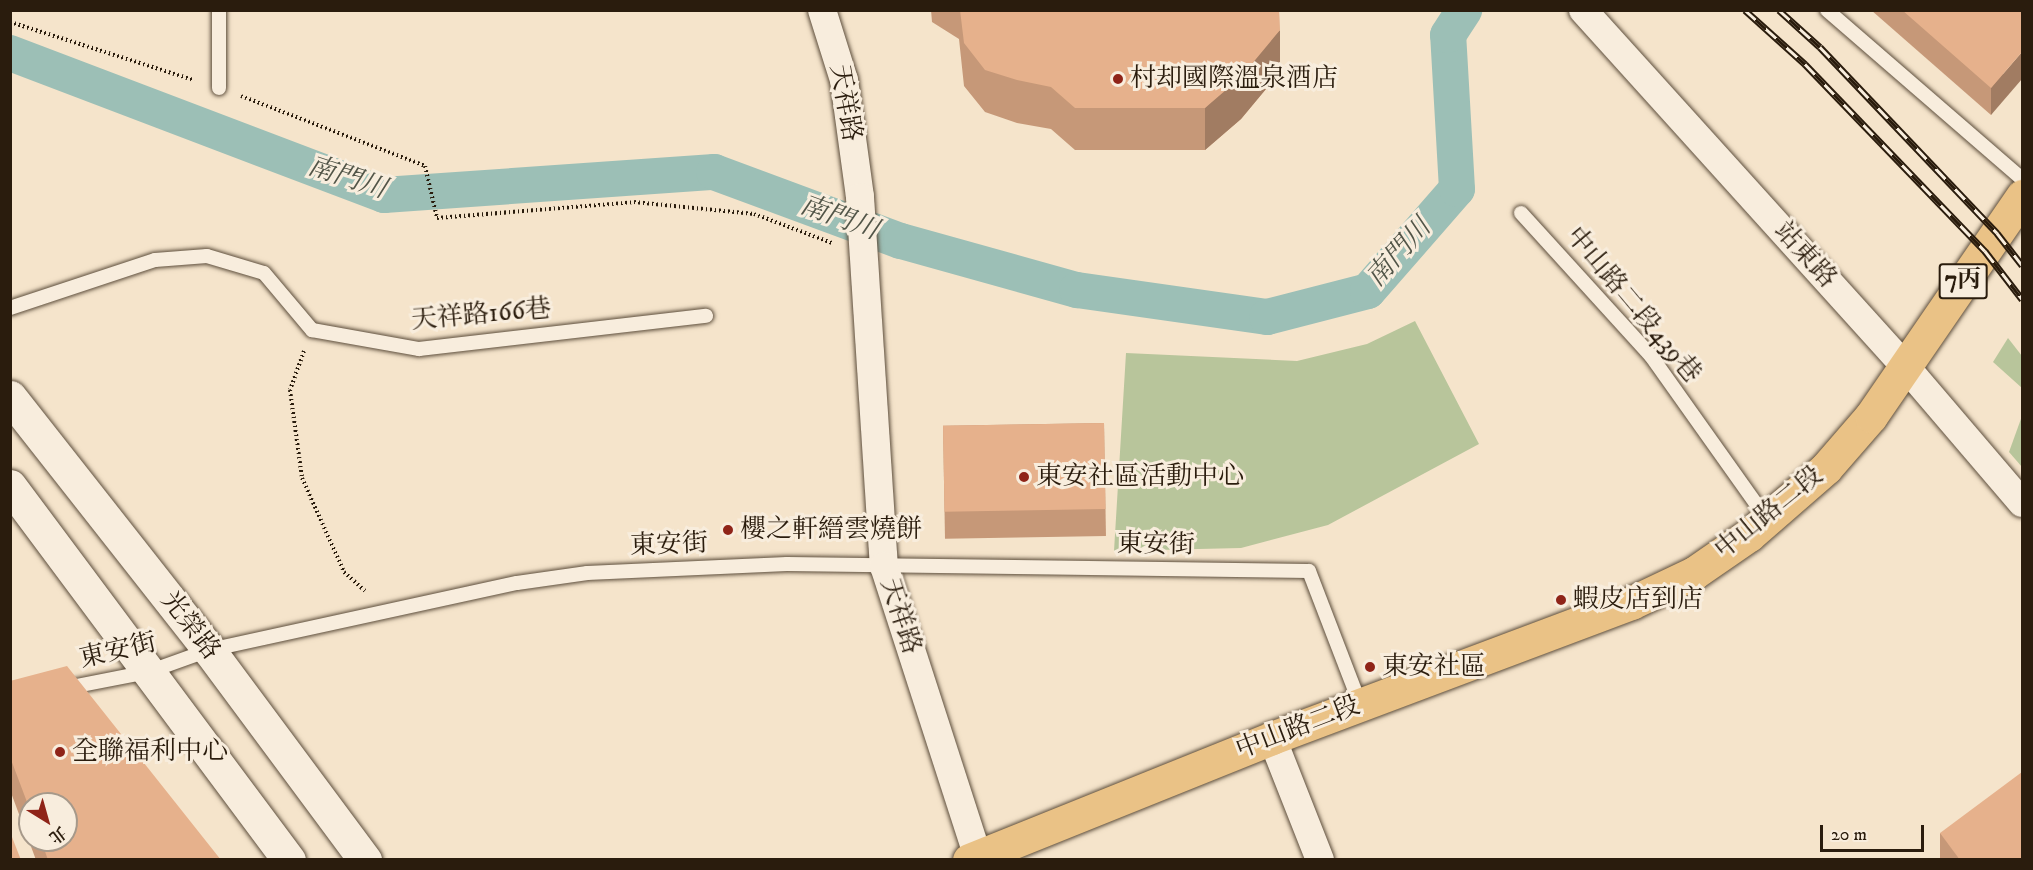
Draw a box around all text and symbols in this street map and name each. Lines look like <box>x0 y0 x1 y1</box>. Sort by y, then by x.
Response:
street label: 天祥路 <box>823 62 867 144</box>
place label: 村却國際溫泉酒店 <box>1130 63 1338 95</box>
marker: 村却國際溫泉酒店 <box>1111 72 1125 86</box>
water label: 南門川 <box>303 150 391 206</box>
water label: 南門川 <box>795 189 883 247</box>
water label: 南門川 <box>1360 212 1438 294</box>
street label: 站東路 <box>1767 216 1843 294</box>
street label: 中山路二段439巷 <box>1559 221 1707 389</box>
road number: 7丙 <box>1938 260 1988 302</box>
street label: 天祥路166巷 <box>410 293 552 337</box>
street label: 中山路二段 <box>1709 460 1829 566</box>
place label: 東安社區活動中心 <box>1036 461 1244 493</box>
marker: 東安社區活動中心 <box>1017 470 1031 484</box>
place label: 櫻之軒縉雲燒餅 <box>740 514 922 546</box>
marker: 櫻之軒縉雲燒餅 <box>721 523 735 537</box>
street label: 東安街 <box>629 528 709 562</box>
street label: 東安街 <box>1117 529 1195 561</box>
street label: 天祥路 <box>873 574 927 658</box>
place label: 蝦皮店到店 <box>1573 584 1703 616</box>
street label: 光榮路 <box>154 586 226 666</box>
marker: 蝦皮店到店 <box>1554 593 1568 607</box>
street label: 東安街 <box>76 627 160 675</box>
place label: 東安社區 <box>1382 651 1486 683</box>
marker: 東安社區 <box>1363 660 1377 674</box>
street label: 中山路二段 <box>1232 690 1364 766</box>
place label: 全聯福利中心 <box>72 736 228 768</box>
marker: 全聯福利中心 <box>53 745 67 759</box>
north arrow <box>18 792 78 852</box>
scale bar <box>1823 813 1926 851</box>
text: 北 <box>45 822 70 848</box>
text: 20 m <box>1831 824 1867 846</box>

